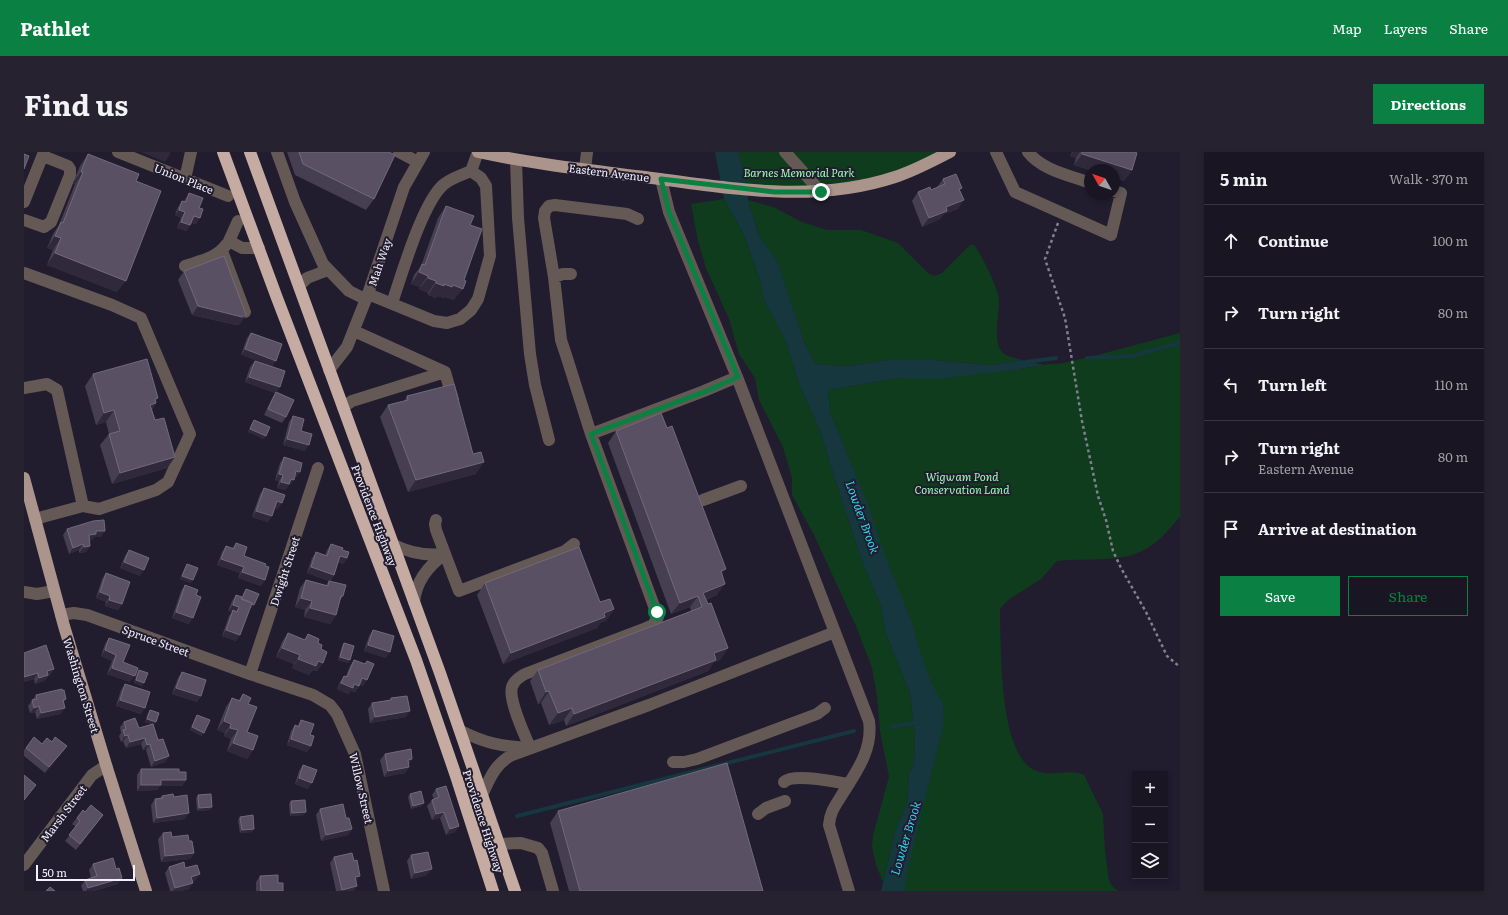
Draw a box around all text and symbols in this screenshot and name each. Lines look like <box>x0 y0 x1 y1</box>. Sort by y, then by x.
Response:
text: Pathlet <box>20 14 90 42</box>
text: Map <box>1332 18 1362 38</box>
text: Layers <box>1384 18 1427 38</box>
text: Share <box>1449 18 1488 38</box>
text: Find us <box>24 83 128 125</box>
button: Directions <box>1373 84 1484 124</box>
street label: Union Place <box>152 159 216 197</box>
street label: Eastern Avenue <box>568 159 650 185</box>
park label: Barnes Memorial Park <box>744 164 854 180</box>
north arrow <box>1084 164 1120 200</box>
text: 5 min <box>1220 166 1268 191</box>
text: Walk · 370 m <box>1389 169 1468 188</box>
route end <box>812 183 830 201</box>
text: Continue <box>1258 229 1328 252</box>
icon: ahead <box>1220 230 1242 252</box>
text: 100 m <box>1432 231 1468 250</box>
street label: Mah Way <box>363 235 395 288</box>
text: Turn right <box>1258 301 1340 324</box>
icon: right <box>1220 302 1242 324</box>
text: 80 m <box>1438 303 1468 322</box>
text: Turn left <box>1258 373 1327 396</box>
icon: left <box>1220 374 1242 396</box>
text: 110 m <box>1435 375 1468 394</box>
text: Turn right <box>1258 436 1340 459</box>
icon: right <box>1220 446 1242 468</box>
text: 80 m <box>1438 447 1468 466</box>
text: Eastern Avenue <box>1258 459 1354 478</box>
street label: Providence Highway <box>348 462 402 569</box>
park label: Wigwam Pond Conservation Land <box>915 468 1010 497</box>
water label: Lowder Brook <box>841 478 885 556</box>
text: Arrive at destination <box>1258 517 1417 540</box>
icon: arrive <box>1220 518 1242 540</box>
street label: Dwight Street <box>265 533 303 608</box>
button: Save <box>1220 576 1340 616</box>
button: Share <box>1348 576 1468 616</box>
route start <box>648 603 666 621</box>
street label: Spruce Street <box>120 620 192 660</box>
street label: Washington Street <box>60 635 104 735</box>
street label: Willow Street <box>346 751 378 826</box>
street label: Providence Highway <box>460 767 508 875</box>
map controls <box>1132 771 1168 879</box>
button: + <box>1132 771 1168 807</box>
street label: Marsh Street <box>36 781 90 845</box>
water label: Lowder Brook <box>885 798 925 877</box>
button: − <box>1132 807 1168 843</box>
button: layers <box>1132 843 1168 879</box>
scale bar <box>36 863 135 882</box>
text: 50 m <box>42 864 67 880</box>

